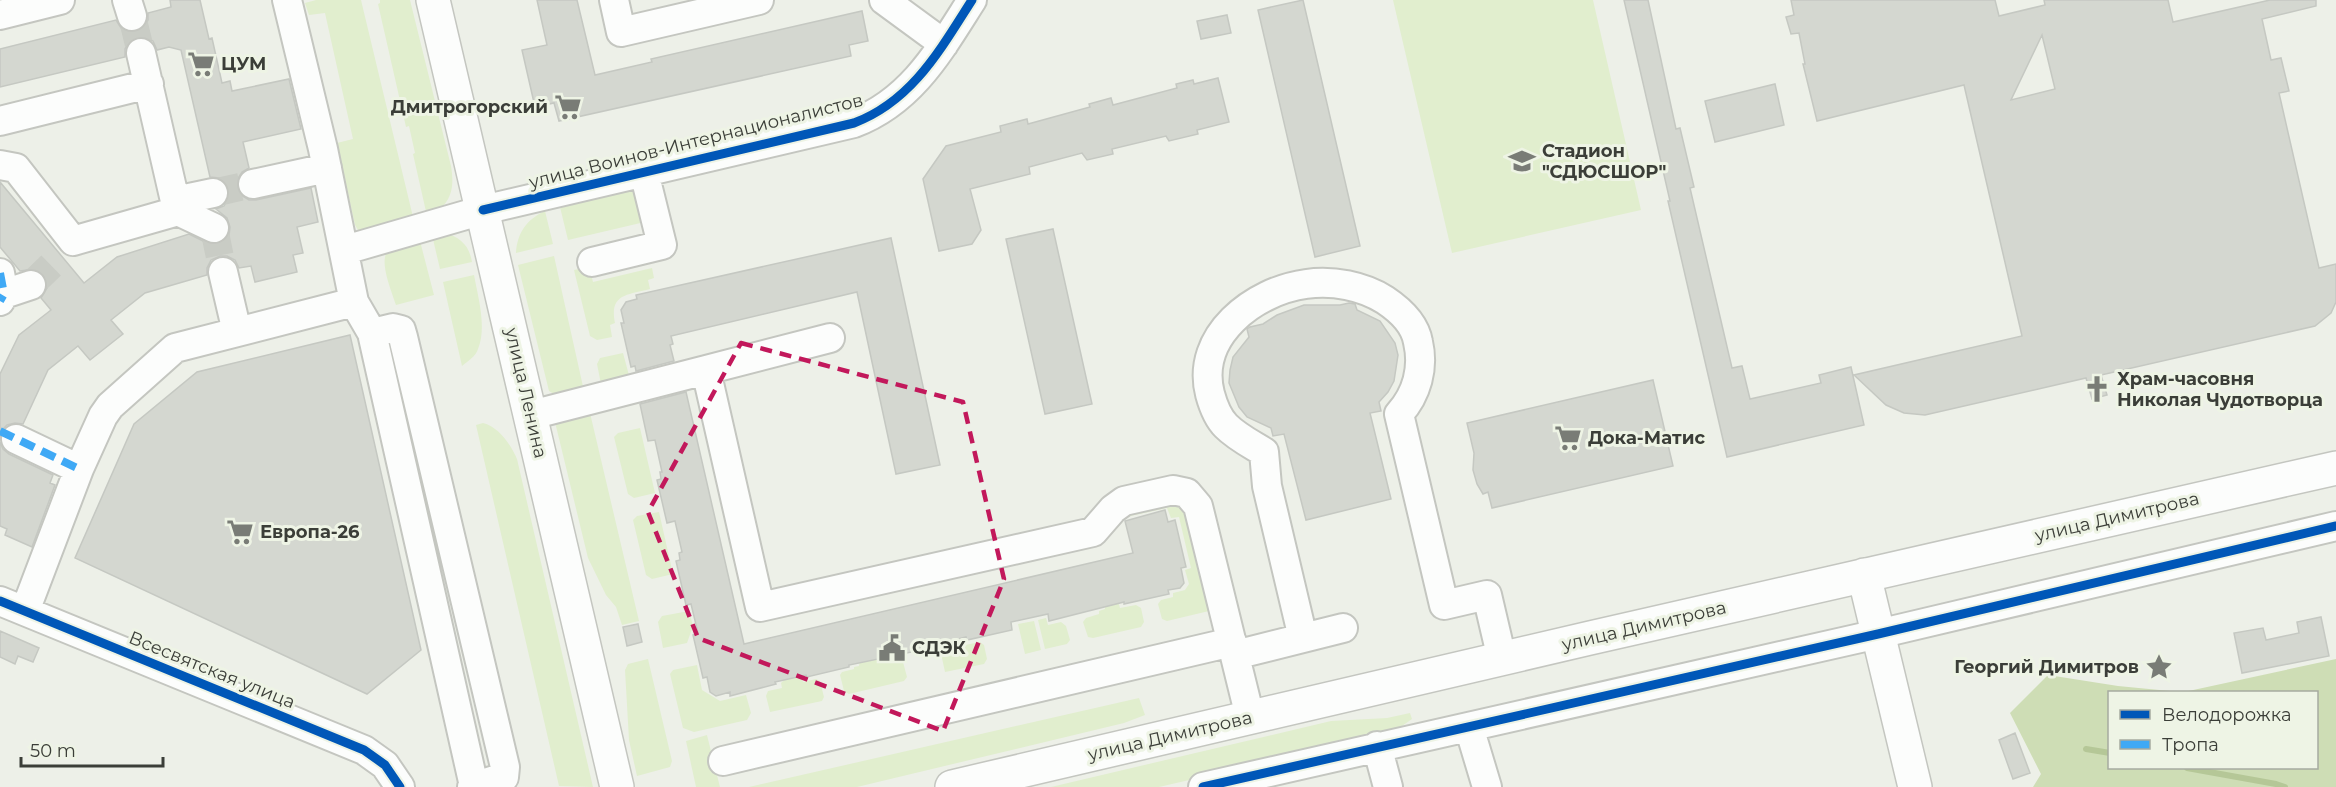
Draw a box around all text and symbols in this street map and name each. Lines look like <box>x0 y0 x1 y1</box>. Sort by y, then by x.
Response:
supermarket icon: ЦУМ <box>186 49 216 79</box>
place label: ЦУМ <box>221 53 266 75</box>
street label: улица Воинов-Интернационалистов <box>526 89 865 194</box>
supermarket icon: Дмитрогорский <box>553 92 583 122</box>
place label: Дмитрогорский <box>391 96 548 118</box>
place label: Стадион "СДЮСШОР" <box>1542 140 1666 183</box>
school or university icon: Стадион "СДЮСШОР" <box>1507 146 1537 176</box>
street label: улица Ленина <box>500 325 552 460</box>
place label: Храм-часовня Николая Чудотворца <box>2117 368 2323 411</box>
church icon: Храм-часовня Николая Чудотворца <box>2082 374 2112 404</box>
supermarket icon: Дока-Матис <box>1553 423 1583 453</box>
place label: Дока-Матис <box>1588 427 1705 449</box>
street label: улица Димитрова <box>2032 487 2201 547</box>
supermarket icon: Европа-26 <box>225 517 255 547</box>
place label: Европа-26 <box>260 521 360 543</box>
street label: улица Димитрова <box>1559 596 1728 656</box>
street label: Всесвятская улица <box>126 627 298 713</box>
public building icon: СДЭК <box>877 633 907 663</box>
place label: СДЭК <box>912 637 967 659</box>
place icon: Георгий Димитров <box>2144 652 2174 682</box>
place label: Георгий Димитров <box>1954 656 2139 678</box>
legend <box>2108 691 2318 769</box>
text: Велодорожка <box>2162 704 2291 726</box>
street label: улица Димитрова <box>1085 706 1254 766</box>
scale bar <box>21 730 164 768</box>
text: Тропа <box>2162 734 2219 756</box>
text: 50 m <box>30 740 76 762</box>

